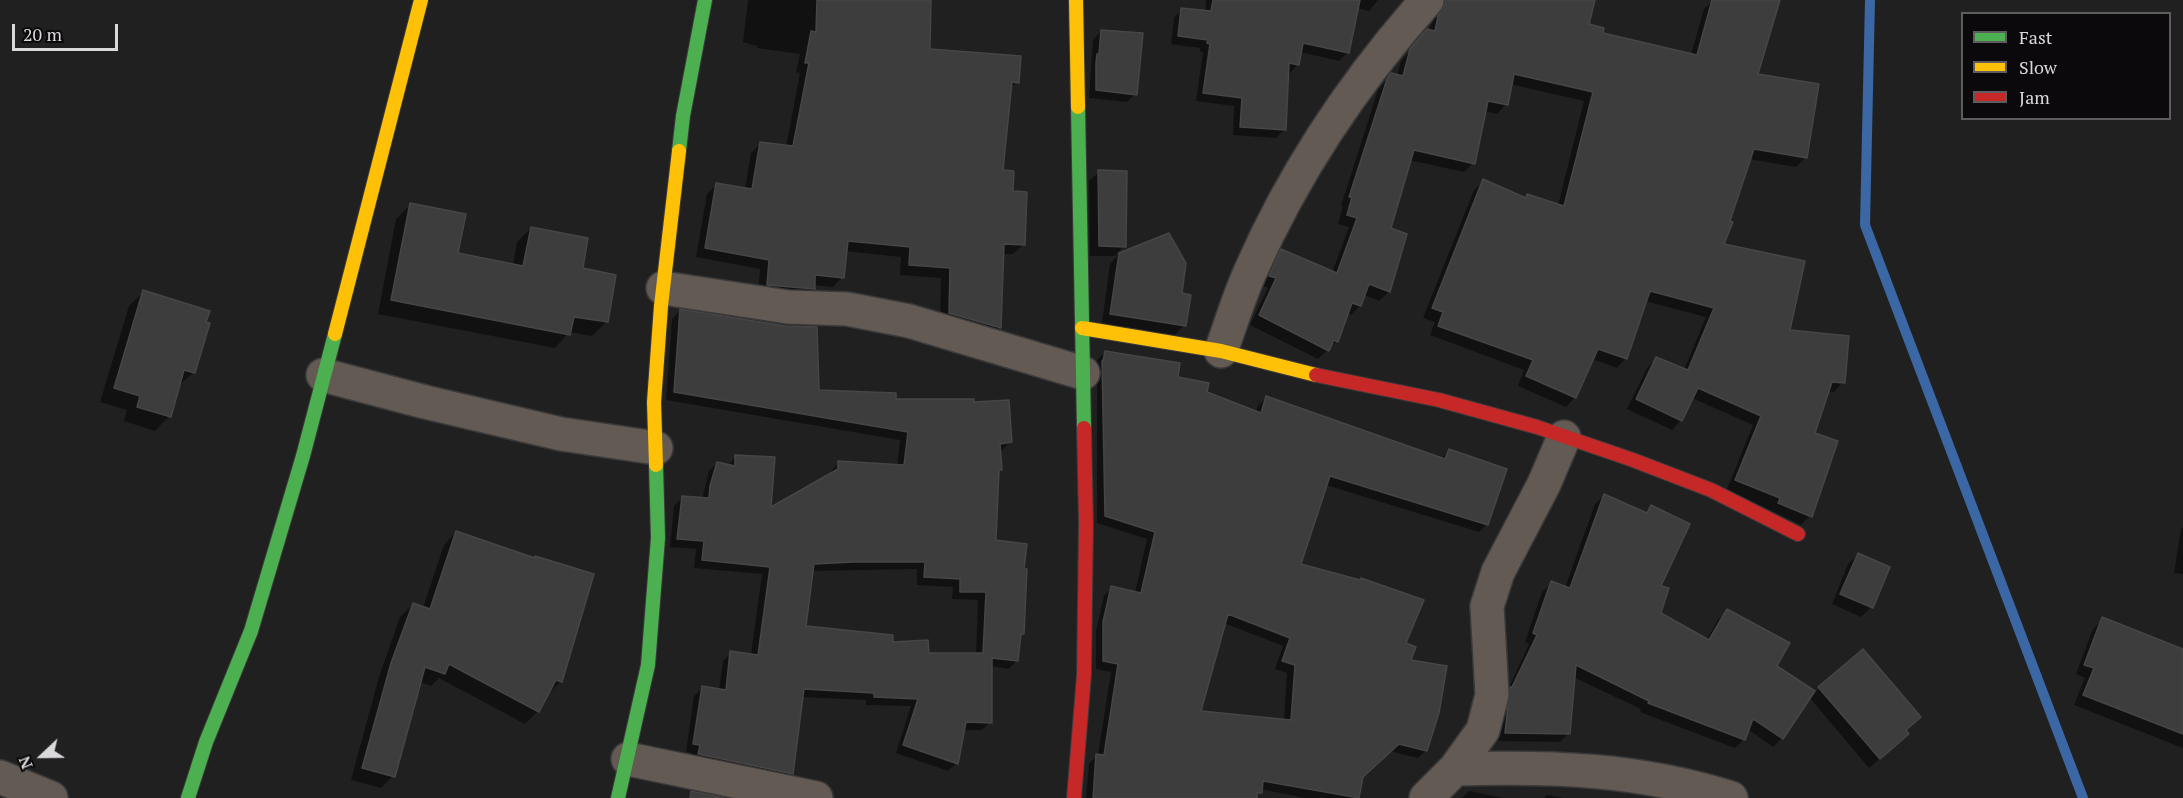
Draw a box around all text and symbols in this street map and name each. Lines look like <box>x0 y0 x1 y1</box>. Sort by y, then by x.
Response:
scale bar <box>15 12 122 50</box>
legend <box>1961 12 2171 120</box>
text: 20 m <box>23 22 62 46</box>
text: Fast <box>2019 25 2052 49</box>
text: Slow <box>2019 55 2057 79</box>
text: Jam <box>2019 85 2050 109</box>
north arrow <box>12 726 72 786</box>
text: N <box>13 753 38 772</box>

